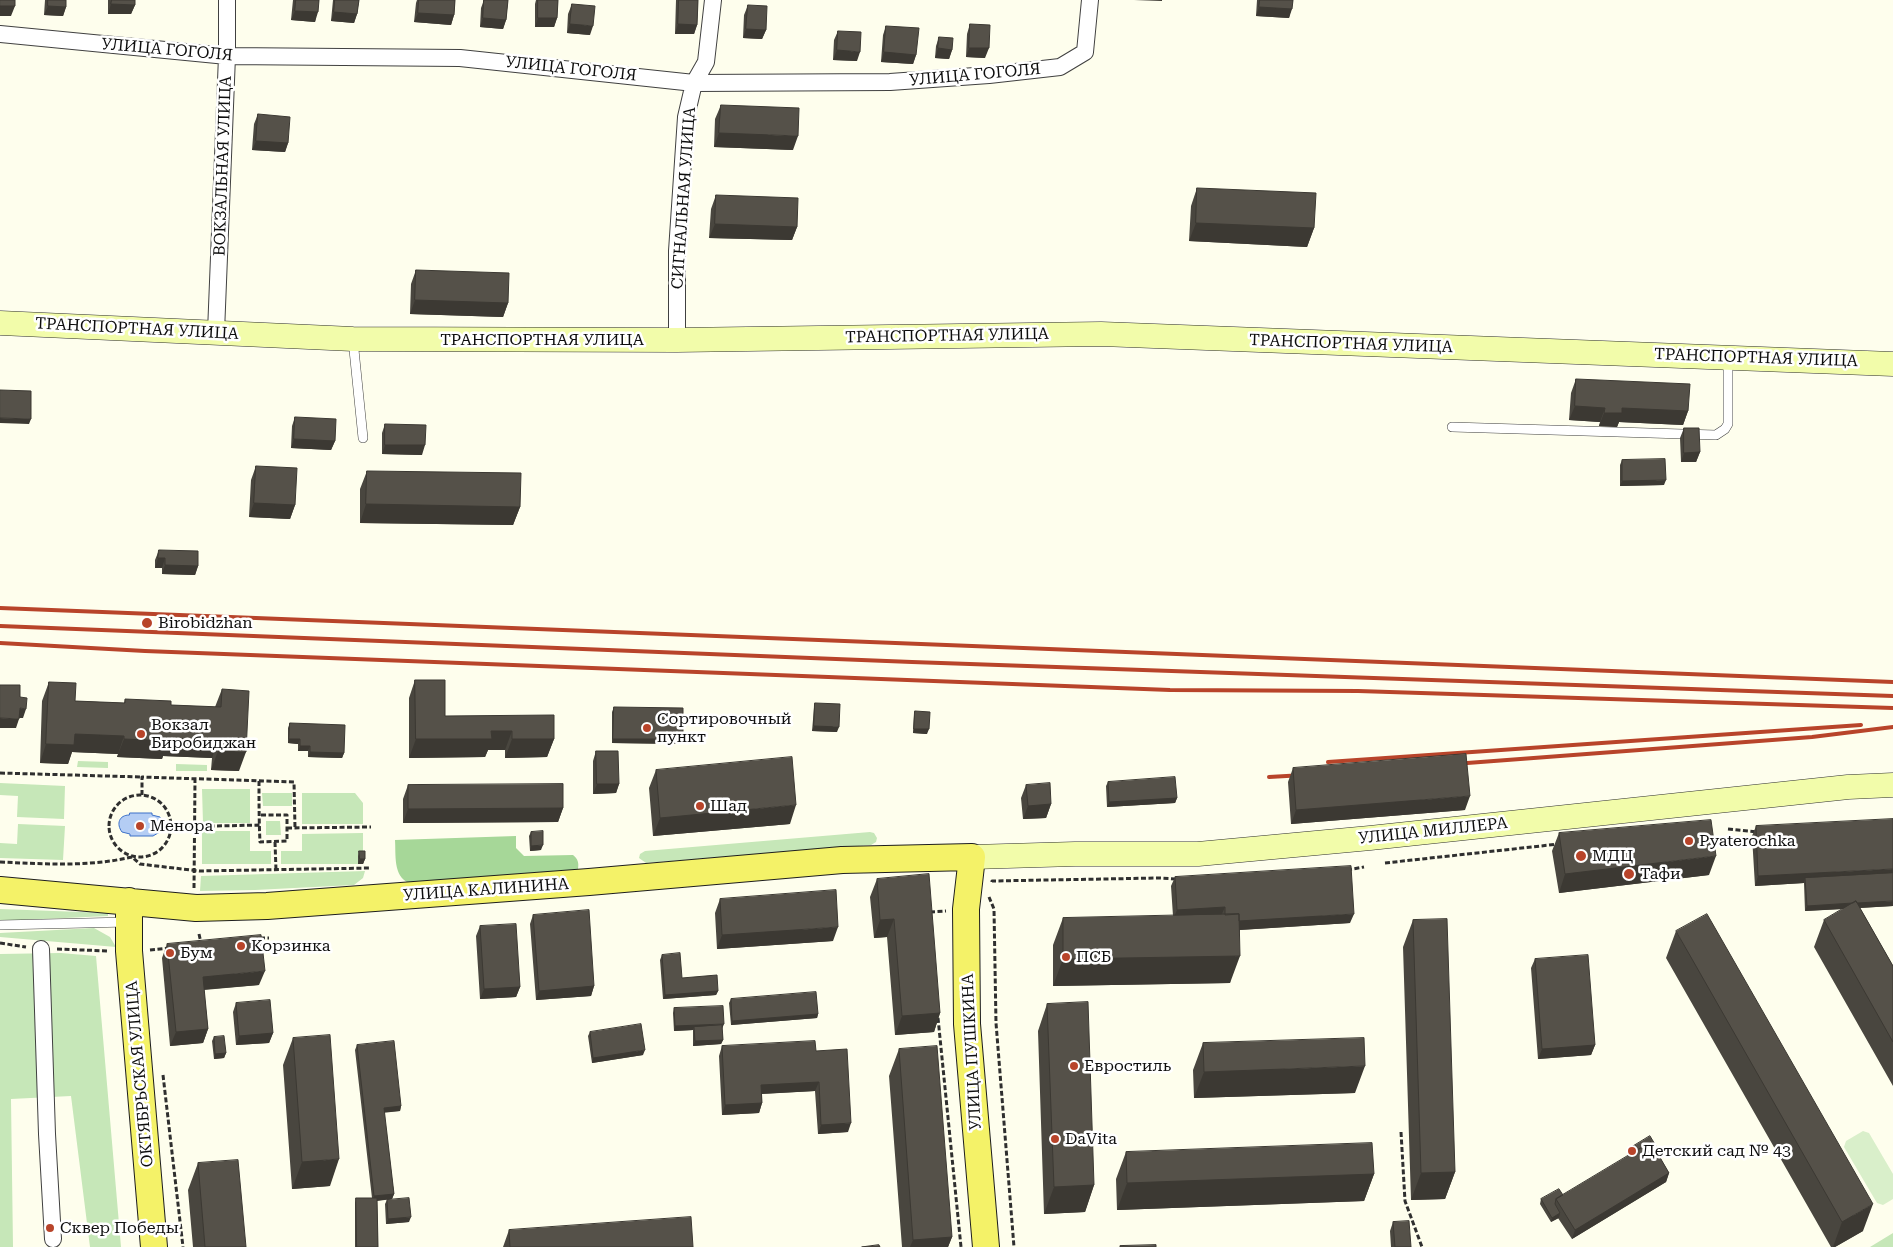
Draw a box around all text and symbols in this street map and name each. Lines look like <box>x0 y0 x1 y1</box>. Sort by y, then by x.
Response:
street label: УЛИЦА ГОГОЛЯ <box>100 35 234 65</box>
street label: УЛИЦА ГОГОЛЯ <box>504 53 638 85</box>
street label: УЛИЦА ГОГОЛЯ <box>908 60 1042 90</box>
street label: ВОКЗАЛЬНАЯ УЛИЦА <box>210 76 236 256</box>
street label: СИГНАЛЬНАЯ УЛИЦА <box>668 106 700 290</box>
street label: ТРАНСПОРТНАЯ УЛИЦА <box>35 314 239 344</box>
street label: ТРАНСПОРТНАЯ УЛИЦА <box>845 325 1049 347</box>
street label: ТРАНСПОРТНАЯ УЛИЦА <box>440 330 644 350</box>
street label: ТРАНСПОРТНАЯ УЛИЦА <box>1249 331 1453 357</box>
street label: ТРАНСПОРТНАЯ УЛИЦА <box>1654 345 1858 371</box>
place label: Birobidzhan <box>158 613 253 633</box>
marker: Birobidzhan <box>140 616 154 630</box>
place label: Сортировочный пункт <box>657 709 791 747</box>
place label: Вокзал Биробиджан <box>151 715 256 753</box>
marker: Сортировочный пункт <box>641 722 653 734</box>
marker: Вокзал Биробиджан <box>135 728 147 740</box>
place label: Шад <box>710 796 747 816</box>
marker: Шад <box>694 800 706 812</box>
street label: УЛИЦА МИЛЛЕРА <box>1357 814 1509 848</box>
place label: Менора <box>150 816 213 836</box>
marker: Менора <box>134 820 146 832</box>
place label: Pyaterochka <box>1699 831 1795 851</box>
marker: Pyaterochka <box>1683 835 1695 847</box>
place label: МДЦ <box>1592 846 1633 866</box>
marker: МДЦ <box>1574 849 1588 863</box>
place label: Тафи <box>1640 864 1681 884</box>
marker: Тафи <box>1622 867 1636 881</box>
street label: УЛИЦА КАЛИНИНА <box>403 875 569 905</box>
place label: Корзинка <box>251 936 330 956</box>
marker: Корзинка <box>235 940 247 952</box>
place label: Бум <box>180 943 213 963</box>
marker: Бум <box>164 947 176 959</box>
place label: ПСБ <box>1076 947 1111 967</box>
marker: ПСБ <box>1060 951 1072 963</box>
street label: УЛИЦА ПУШКИНА <box>958 973 986 1131</box>
street label: ОКТЯБРЬСКАЯ УЛИЦА <box>122 980 158 1168</box>
place label: Евростиль <box>1084 1056 1171 1076</box>
marker: Евростиль <box>1068 1060 1080 1072</box>
place label: DaVita <box>1065 1129 1117 1149</box>
marker: DaVita <box>1049 1133 1061 1145</box>
place label: Детский сад № 43 <box>1642 1141 1791 1161</box>
marker: Детский сад № 43 <box>1626 1145 1638 1157</box>
place label: Сквер Победы <box>60 1218 179 1238</box>
marker: Сквер Победы <box>44 1222 56 1234</box>

